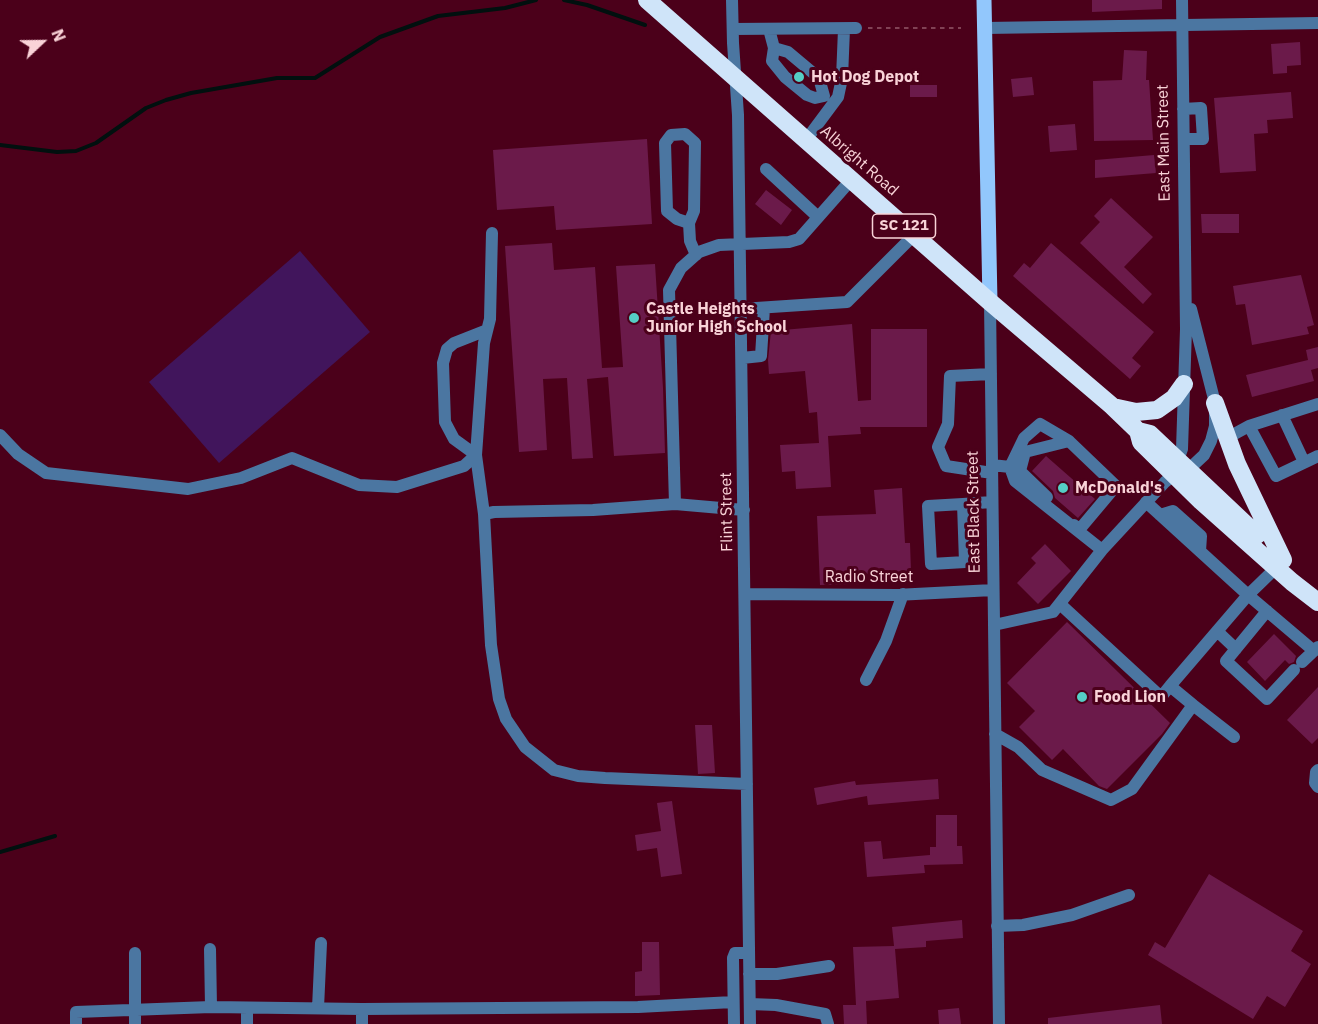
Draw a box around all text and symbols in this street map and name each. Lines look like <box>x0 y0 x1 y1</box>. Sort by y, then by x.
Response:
north arrow <box>12 12 72 72</box>
text: N <box>47 26 70 44</box>
place label: Hot Dog Depot <box>811 67 919 87</box>
marker: Hot Dog Depot <box>792 70 806 84</box>
street label: East Main Street <box>1153 84 1175 202</box>
street label: Albright Road <box>816 122 902 200</box>
road number: SC 121 <box>872 214 936 238</box>
place label: Castle Heights Junior High School <box>646 299 787 337</box>
marker: Castle Heights Junior High School <box>627 311 641 325</box>
street label: East Black Street <box>963 451 985 573</box>
street label: Flint Street <box>717 472 737 552</box>
place label: McDonald's <box>1075 478 1162 498</box>
marker: McDonald's <box>1056 481 1070 495</box>
street label: Radio Street <box>825 567 913 587</box>
place label: Food Lion <box>1094 687 1166 707</box>
marker: Food Lion <box>1075 690 1089 704</box>

